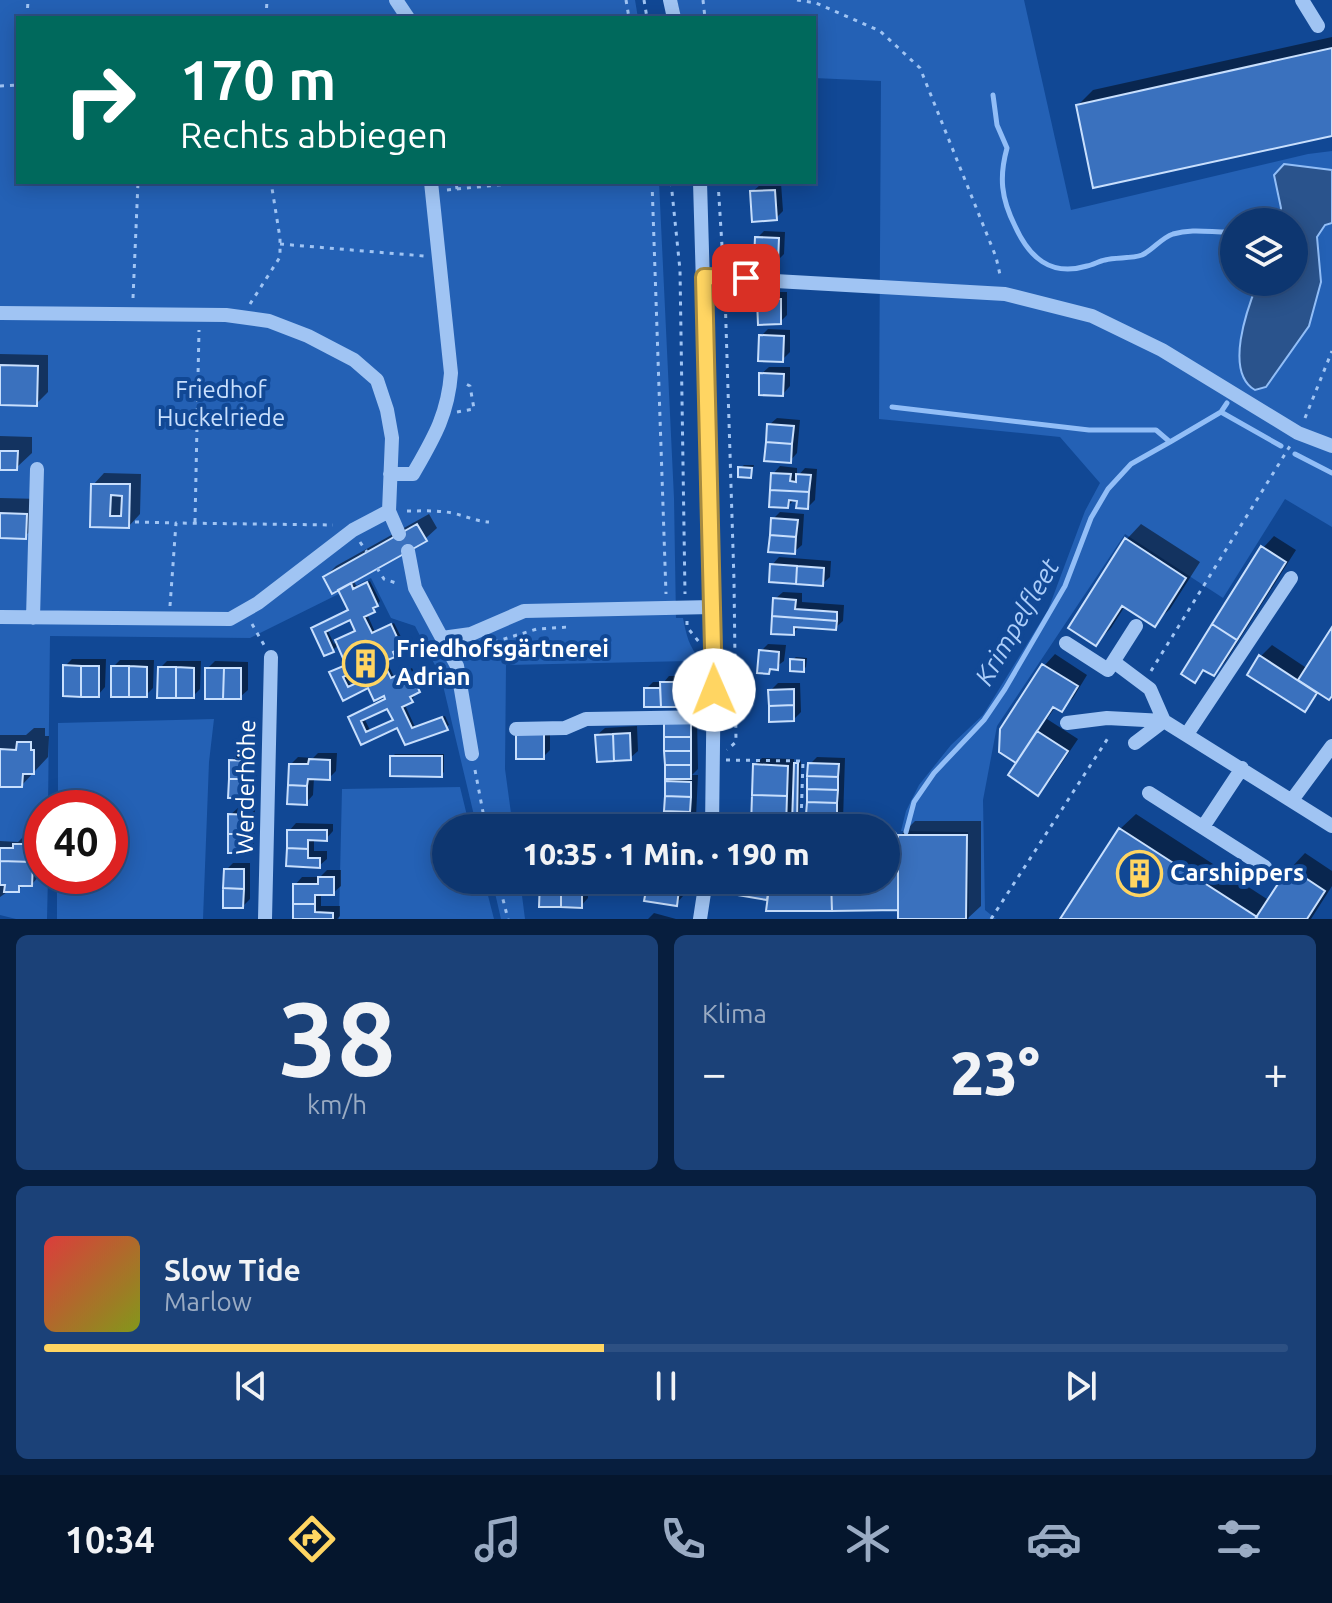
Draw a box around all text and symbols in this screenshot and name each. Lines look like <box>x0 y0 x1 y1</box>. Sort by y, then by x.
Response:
icon: right <box>48 48 152 152</box>
text: 170 m <box>180 48 336 111</box>
text: Rechts abbiegen <box>180 114 448 155</box>
map controls <box>1220 208 1308 296</box>
button: layers <box>1220 208 1308 296</box>
pin <box>712 244 780 312</box>
icon: arrive <box>724 256 768 300</box>
park label: Friedhof Huckelriede <box>157 376 285 431</box>
water label: Krimpelfleet <box>969 553 1065 690</box>
place label: Friedhofsgärtnerei Adrian <box>396 635 609 690</box>
building icon: Friedhofsgärtnerei Adrian <box>341 639 389 687</box>
position arrow <box>672 648 756 732</box>
street label: Werderhöhe <box>231 719 260 855</box>
speed limit sign: 40 <box>24 790 128 894</box>
text: 10:35 · 1 Min. · 190 m <box>522 837 810 871</box>
building icon: Carshippers <box>1115 849 1163 897</box>
place label: Carshippers <box>1170 859 1304 886</box>
text: 38 <box>278 979 396 1096</box>
text: Klima <box>702 999 767 1028</box>
text: 23° <box>950 1039 1040 1106</box>
text: − <box>702 1048 727 1097</box>
text: + <box>1263 1048 1288 1097</box>
text: km/h <box>307 1090 367 1119</box>
text: Slow Tide <box>164 1253 301 1287</box>
text: Marlow <box>164 1287 252 1316</box>
icon: previous <box>229 1364 273 1408</box>
icon: pause <box>644 1364 688 1408</box>
icon: next <box>1059 1364 1103 1408</box>
icon: directions <box>284 1511 340 1567</box>
icon: music <box>470 1511 526 1567</box>
icon: phone <box>655 1511 711 1567</box>
icon: climate <box>840 1511 896 1567</box>
icon: car <box>1026 1511 1082 1567</box>
icon: filters <box>1211 1511 1267 1567</box>
text: 10:34 <box>65 1519 155 1560</box>

